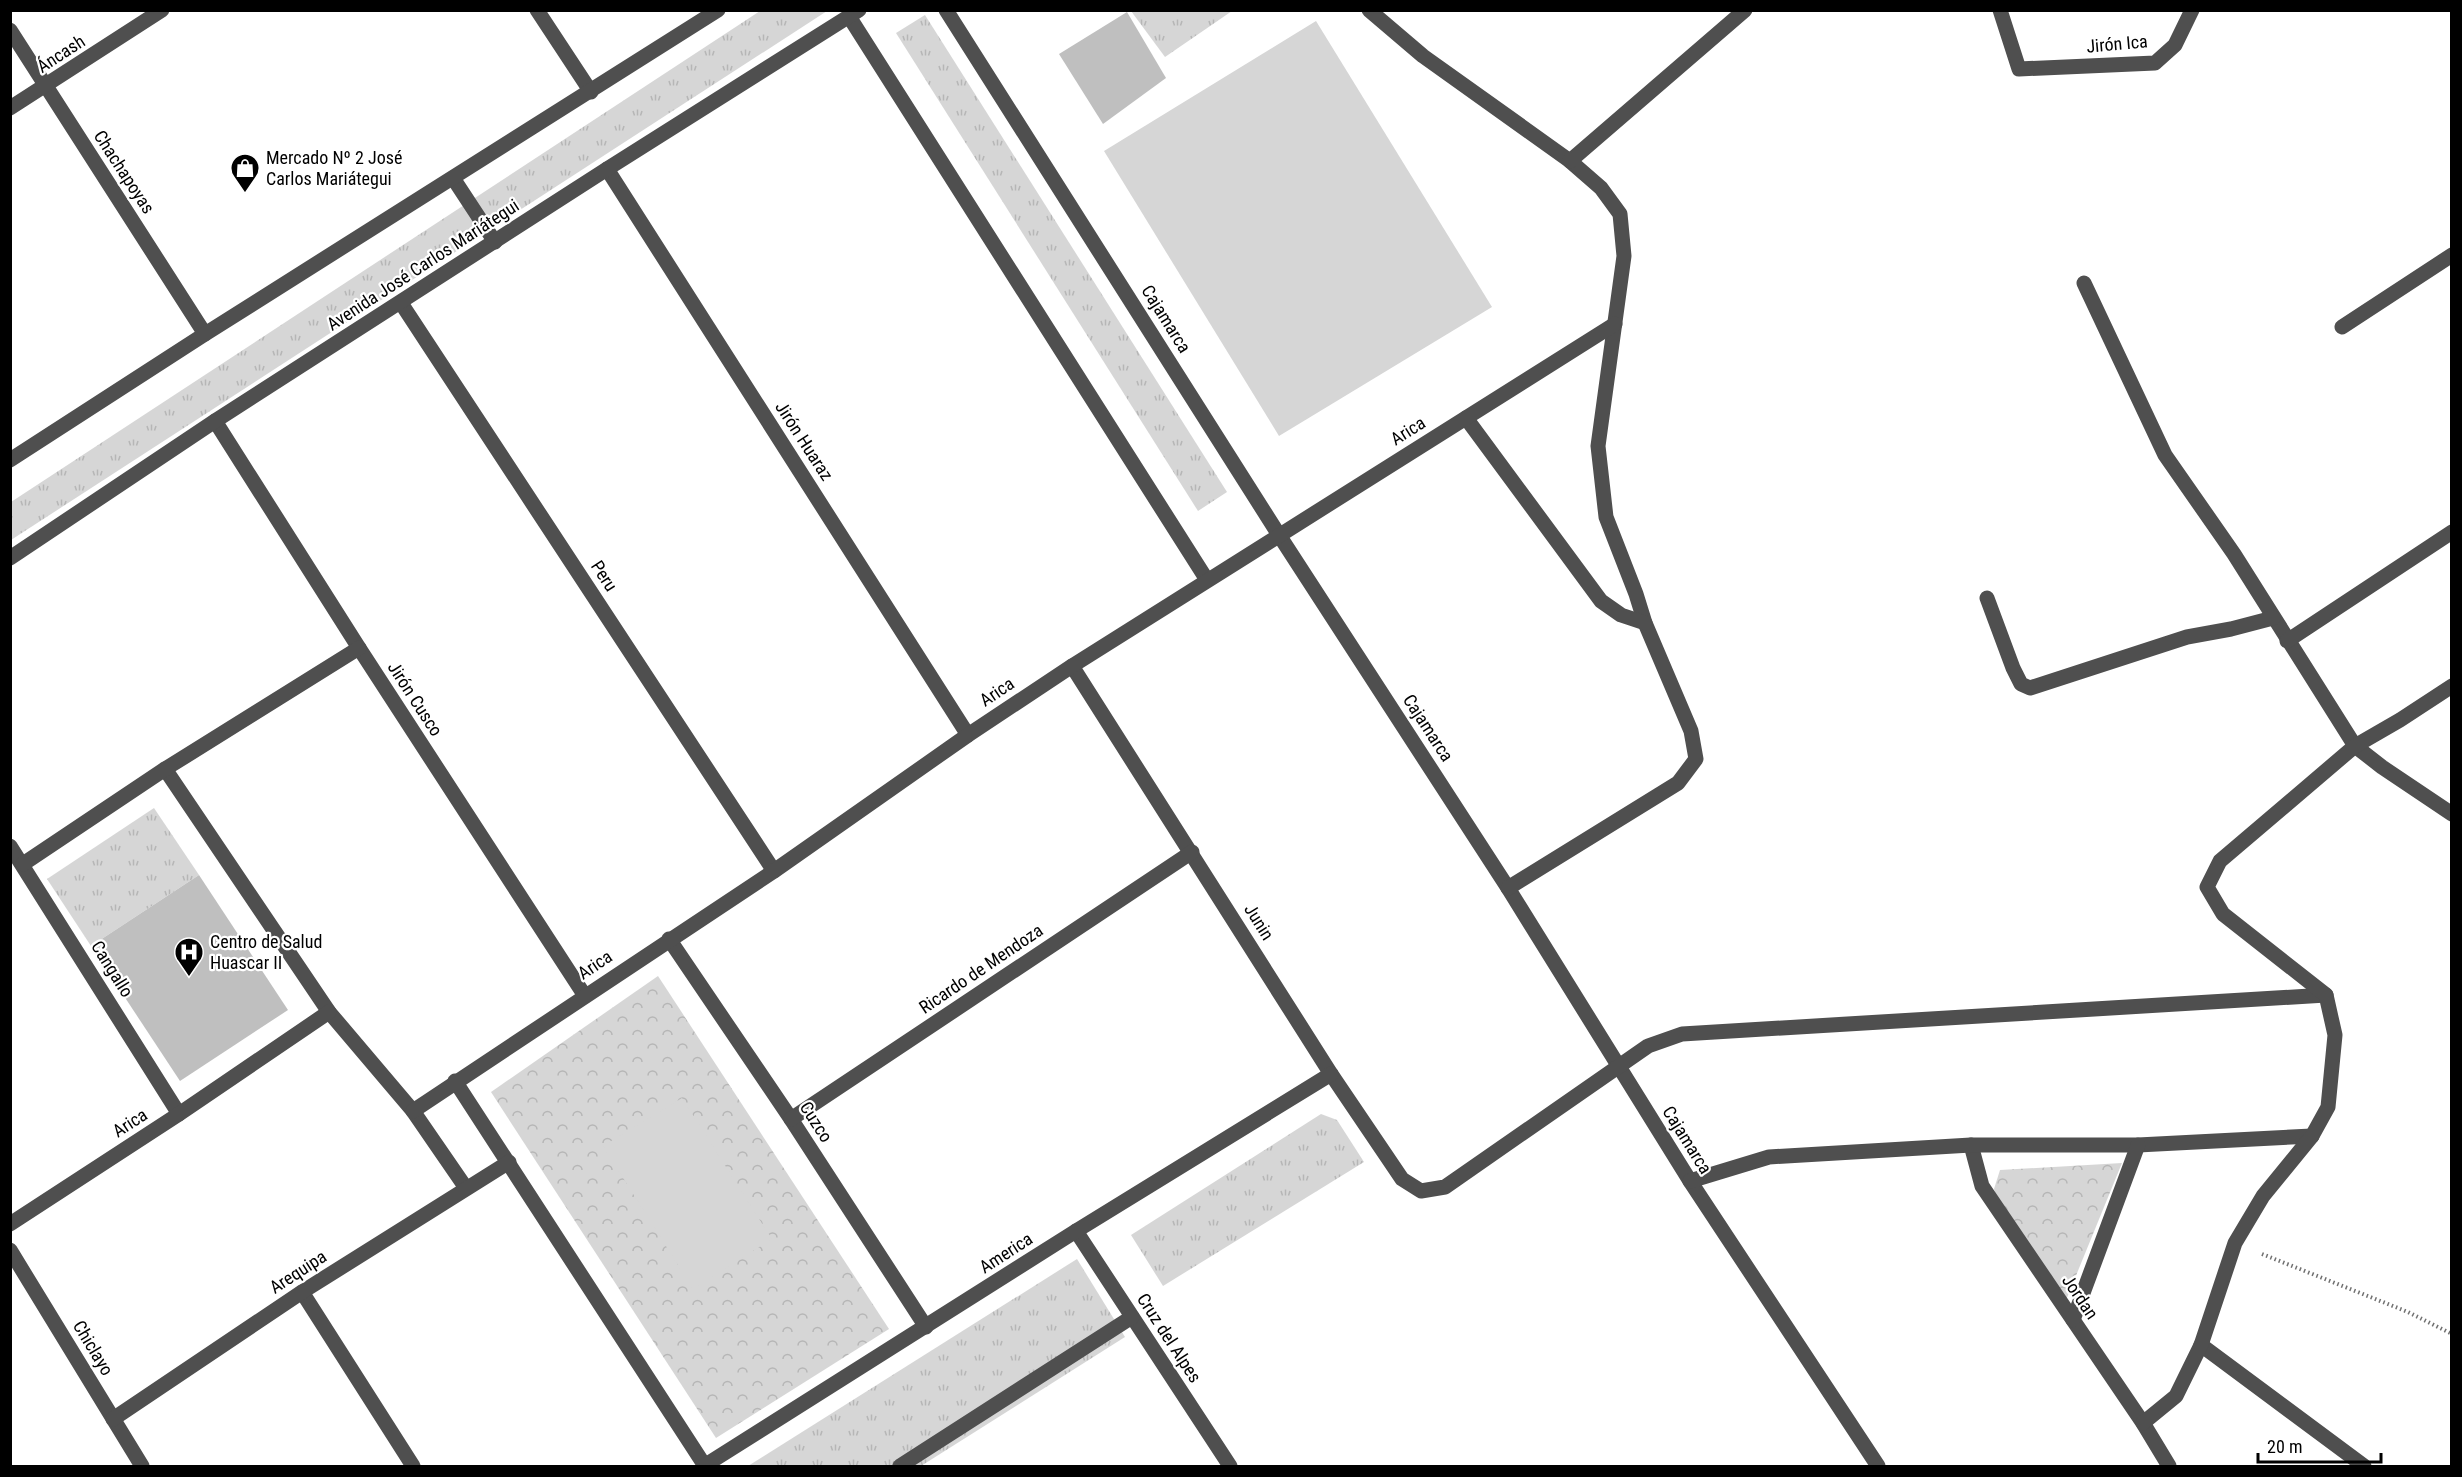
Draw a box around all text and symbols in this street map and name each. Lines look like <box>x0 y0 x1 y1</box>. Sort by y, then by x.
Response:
street label: Áncash <box>33 30 89 77</box>
street label: Jirón Ica <box>2085 30 2148 57</box>
street label: Chachapoyas <box>90 126 159 217</box>
place label: Mercado Nº 2 José Carlos Mariátegui <box>266 147 402 189</box>
shop icon: Mercado Nº 2 José Carlos Mariátegui <box>229 152 261 194</box>
street label: Avenida José Carlos Mariátegui <box>323 195 523 335</box>
street label: Cajamarca <box>1137 281 1195 356</box>
street label: Jirón Huaraz <box>771 397 838 484</box>
street label: Arica <box>1387 412 1429 449</box>
street label: Peru <box>587 556 622 595</box>
street label: Jirón Cusco <box>384 658 447 740</box>
street label: Arica <box>976 673 1018 711</box>
street label: Cajamarca <box>1399 690 1458 765</box>
street label: Junin <box>1240 900 1279 944</box>
street label: Ricardo de Mendoza <box>915 919 1047 1018</box>
place label: Centro de Salud Huascar II <box>210 931 322 973</box>
hospital icon: Centro de Salud Huascar II <box>173 936 205 978</box>
street label: Cangallo <box>87 937 138 1001</box>
street label: Arica <box>574 946 616 984</box>
street label: Cuzco <box>796 1098 837 1146</box>
street label: Cajamarca <box>1658 1102 1716 1177</box>
street label: Arica <box>109 1104 151 1141</box>
street label: America <box>975 1228 1036 1277</box>
street label: Arequipa <box>265 1245 330 1298</box>
street label: Jordan <box>2058 1270 2103 1323</box>
street label: Cruz del Alpes <box>1133 1289 1206 1386</box>
street label: Chiclayo <box>69 1316 118 1379</box>
scale bar <box>2258 1426 2381 1464</box>
text: 20 m <box>2267 1436 2302 1457</box>

